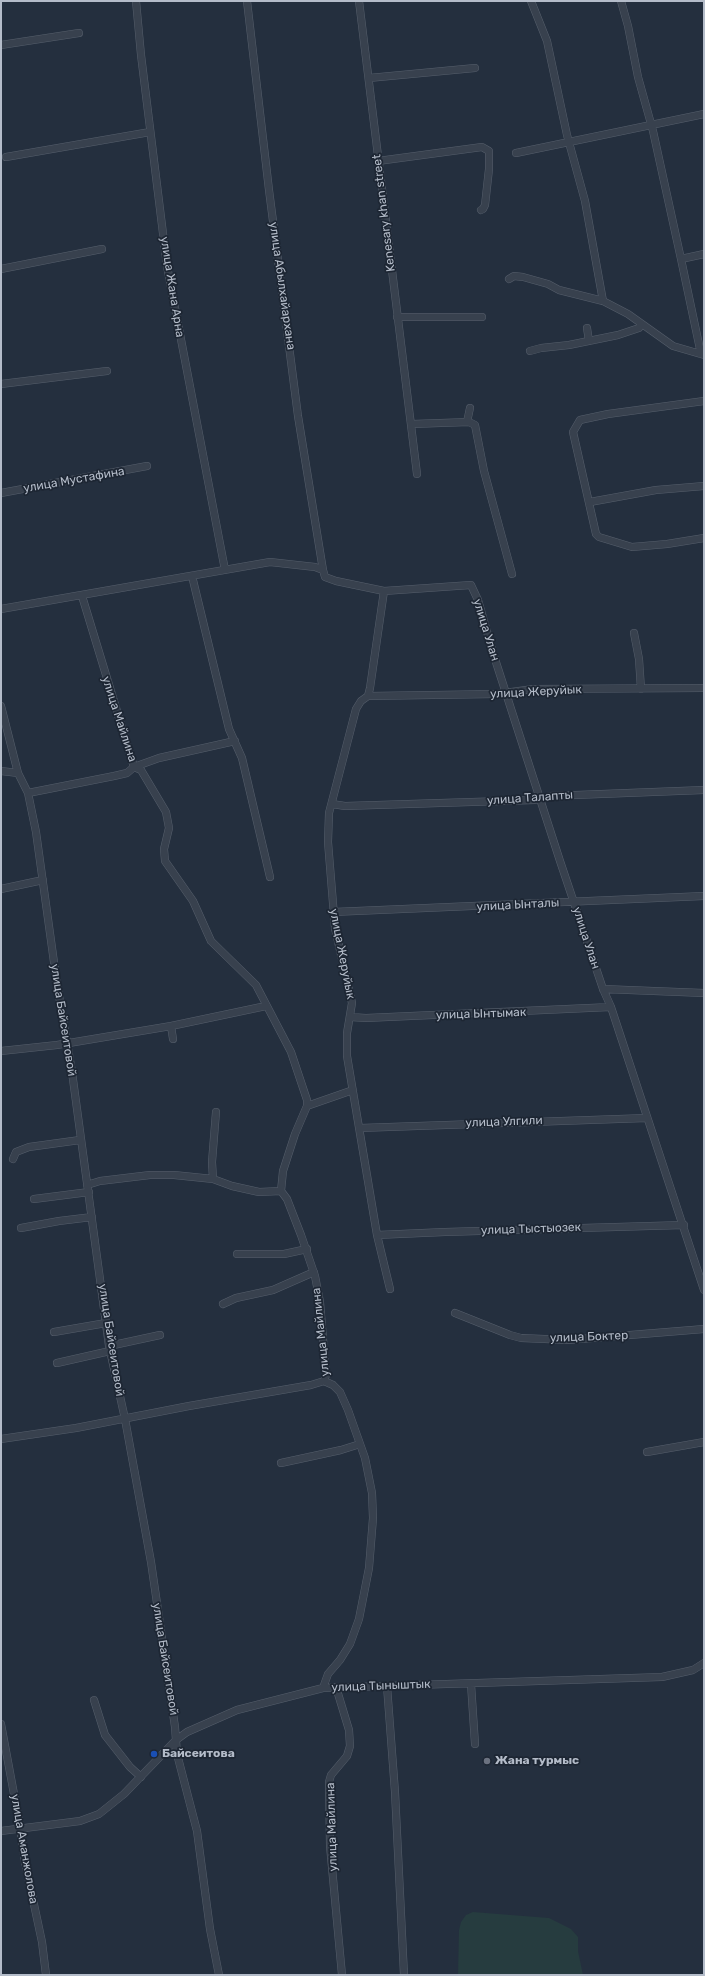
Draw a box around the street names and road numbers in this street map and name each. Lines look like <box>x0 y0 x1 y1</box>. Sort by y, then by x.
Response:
street label: Kenesary khan street <box>370 154 398 272</box>
street label: улица Абылхайархана <box>266 221 298 351</box>
street label: улица Жана Арна <box>157 236 187 338</box>
street label: улица Мустафина <box>22 464 126 496</box>
street label: улица Улан <box>470 597 502 663</box>
street label: улица Майлина <box>98 674 140 764</box>
street label: улица Жеруйык <box>490 682 582 702</box>
street label: улица Талапты <box>486 788 574 808</box>
street label: улица Ынталы <box>476 896 560 914</box>
street label: улица Улан <box>569 905 603 971</box>
street label: улица Жеруйык <box>326 908 358 1000</box>
street label: улица Байсеитовой <box>47 963 79 1077</box>
street label: улица Ынтымак <box>436 1005 526 1023</box>
street label: улица Улгили <box>465 1113 543 1131</box>
street label: улица Тыстыозек <box>481 1220 581 1238</box>
street label: улица Байсеитовой <box>95 1283 127 1397</box>
street label: улица Майлина <box>309 1287 333 1377</box>
street label: улица Боктер <box>550 1328 628 1346</box>
street label: улица Байсеитовой <box>149 1602 181 1716</box>
street label: улица Тыныштык <box>331 1677 431 1695</box>
street label: улица Майлина <box>323 1782 341 1872</box>
street label: улица Аманжолова <box>7 1793 41 1905</box>

